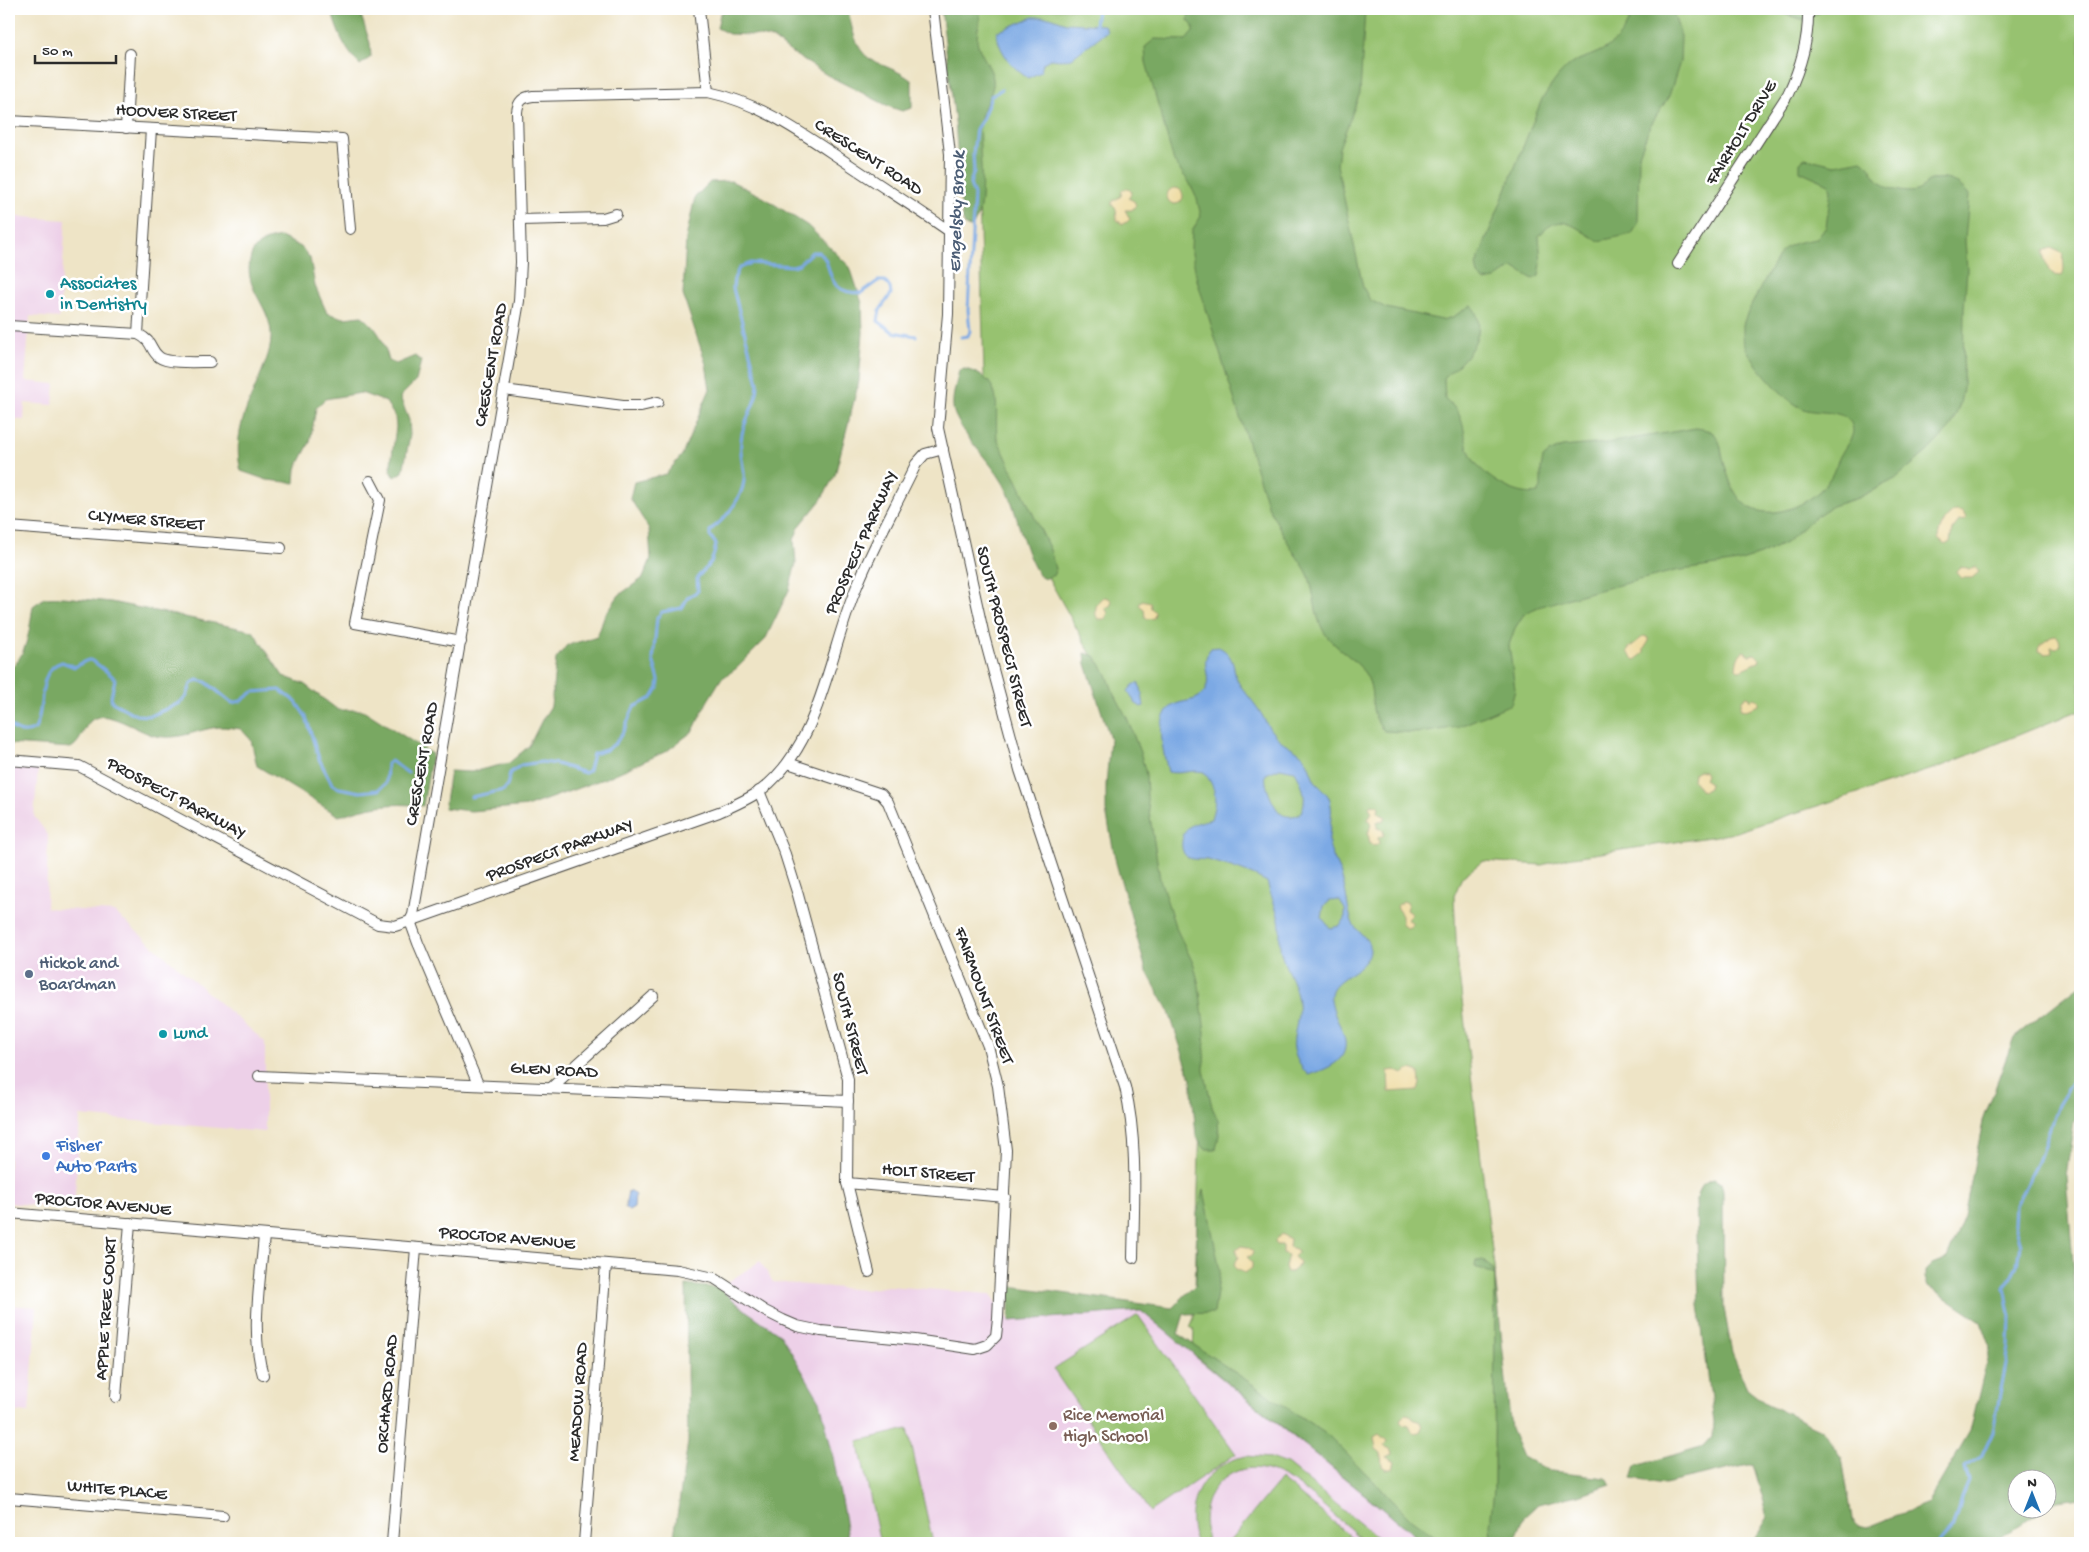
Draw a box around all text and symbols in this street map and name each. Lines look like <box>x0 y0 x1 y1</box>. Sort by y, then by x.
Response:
scale bar <box>35 32 116 64</box>
text: 50 m <box>42 43 73 61</box>
street label: FAIRHOLT DRIVE <box>1701 76 1783 190</box>
street label: HOOVER STREET <box>115 100 238 128</box>
street label: CRESCENT ROAD <box>810 115 926 201</box>
water label: Engelsby Brook <box>944 150 972 273</box>
place label: Associates in Dentistry <box>60 274 147 316</box>
marker: Associates in Dentistry <box>44 288 56 300</box>
street label: CRESCENT ROAD <box>471 301 513 429</box>
street label: PROSPECT PARKWAY <box>821 468 903 619</box>
street label: CLYMER STREET <box>87 505 206 537</box>
street label: SOUTH PROSPECT STREET <box>970 544 1036 731</box>
street label: CRESCENT ROAD <box>402 700 444 828</box>
street label: PROSPECT PARKWAY <box>102 753 249 845</box>
street label: PROSPECT PARKWAY <box>483 815 636 888</box>
street label: FAIRMOUNT STREET <box>948 924 1018 1068</box>
place label: Hickok and Boardman <box>38 954 119 996</box>
marker: Hickok and Boardman <box>23 968 35 980</box>
street label: SOUTH STREET <box>826 970 872 1079</box>
place label: Lund <box>173 1024 209 1045</box>
marker: Lund <box>157 1028 169 1040</box>
street label: GLEN ROAD <box>510 1058 599 1084</box>
place label: Fisher Auto Parts <box>55 1136 138 1178</box>
marker: Fisher Auto Parts <box>40 1150 52 1162</box>
street label: HOLT STREET <box>881 1159 976 1189</box>
street label: PROCTOR AVENUE <box>33 1188 173 1221</box>
street label: PROCTOR AVENUE <box>437 1222 577 1255</box>
street label: APPLE TREE COURT <box>92 1236 123 1381</box>
street label: ORCHARD ROAD <box>372 1334 404 1454</box>
street label: MEADOW ROAD <box>564 1342 594 1462</box>
place label: Rice Memorial High School <box>1063 1406 1164 1448</box>
marker: Rice Memorial High School <box>1047 1420 1059 1432</box>
north arrow <box>2006 1470 2056 1520</box>
text: N <box>2027 1475 2037 1492</box>
street label: WHITE PLACE <box>66 1476 169 1506</box>

